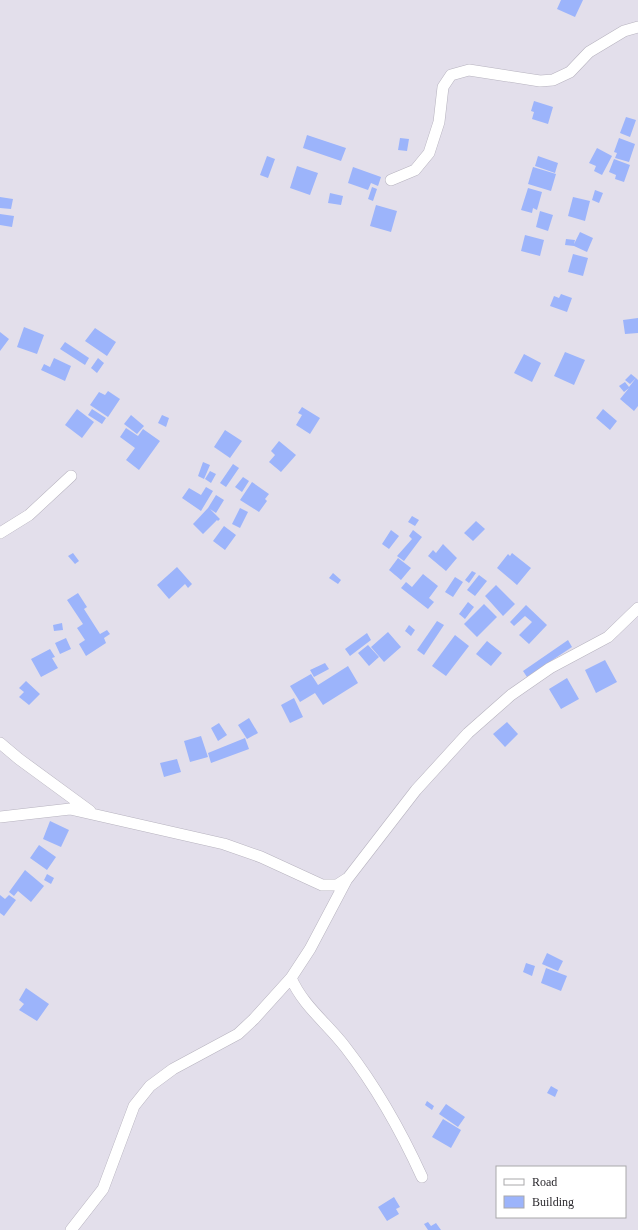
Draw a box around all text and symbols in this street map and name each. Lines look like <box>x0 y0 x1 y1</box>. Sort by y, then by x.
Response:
legend <box>496 1166 626 1218</box>
text: Road <box>532 1175 557 1189</box>
text: Building <box>532 1195 574 1209</box>

